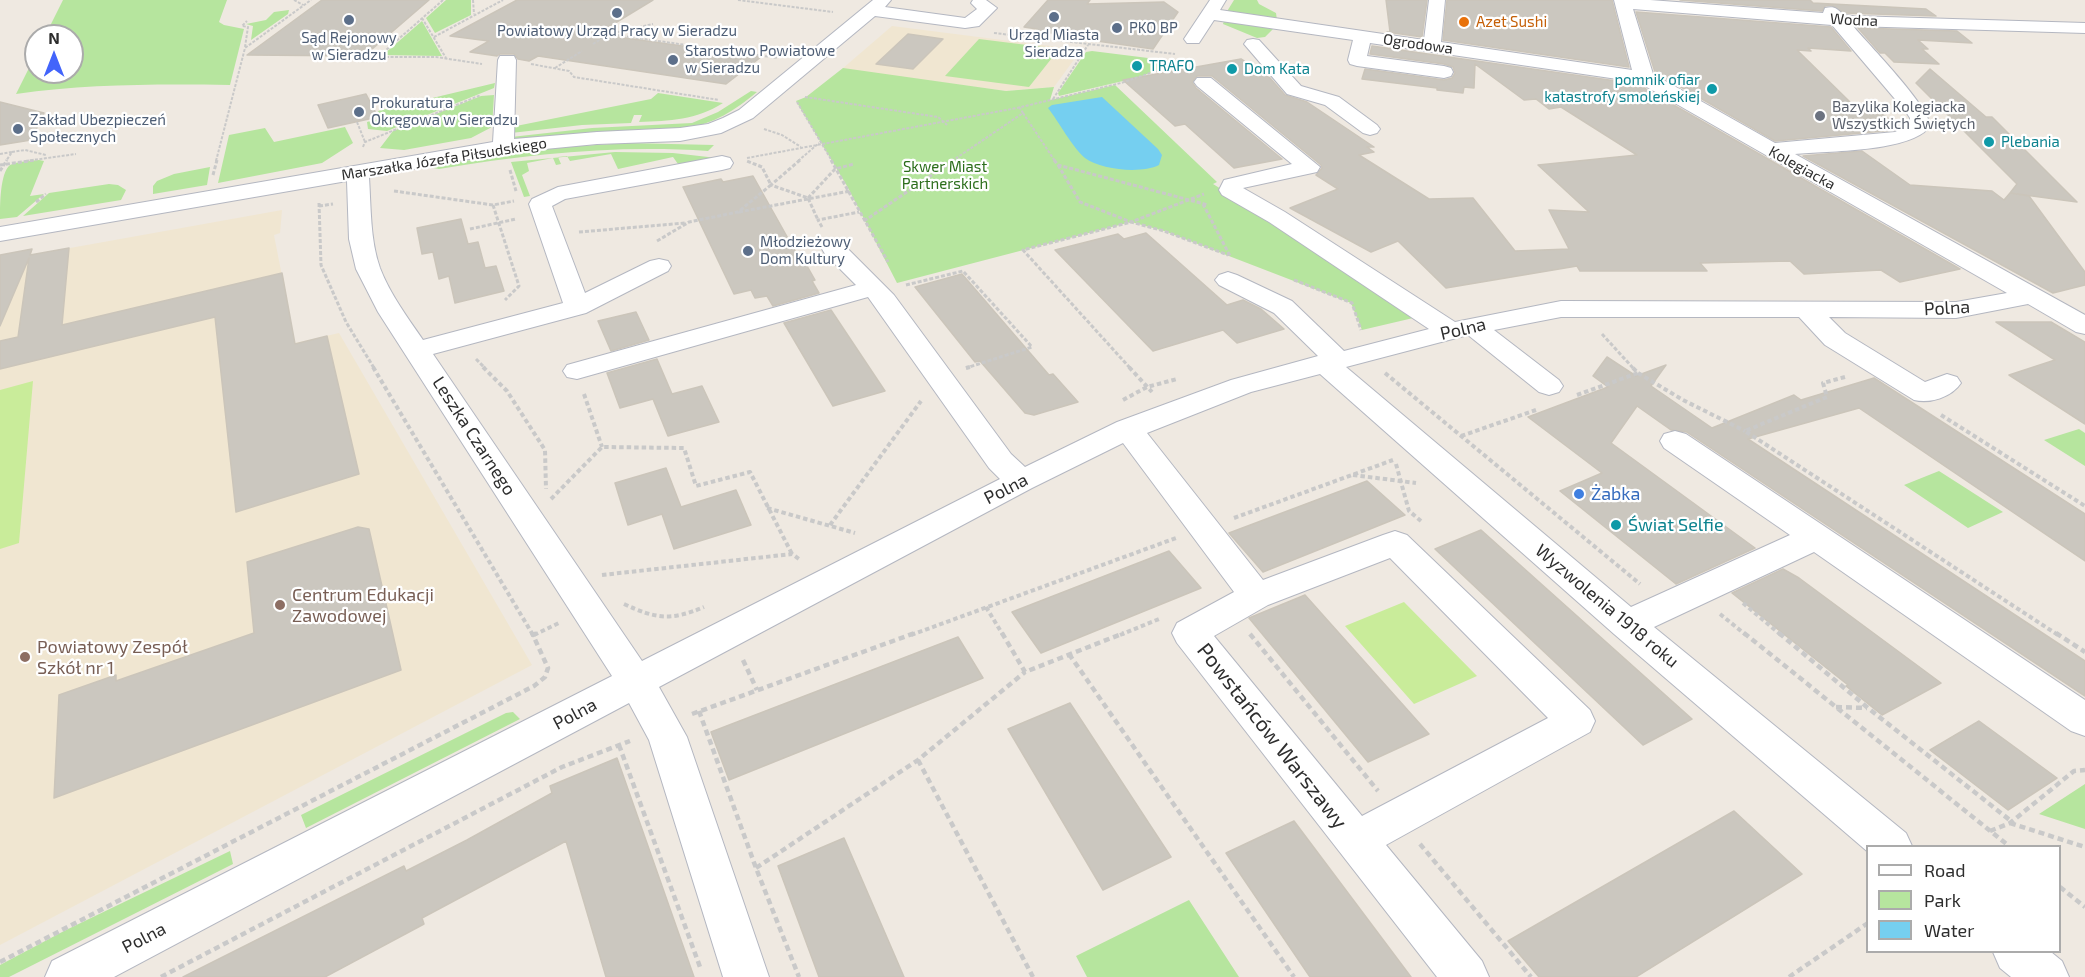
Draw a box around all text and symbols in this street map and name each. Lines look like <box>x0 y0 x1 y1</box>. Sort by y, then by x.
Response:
marker: Powiatowy Urząd Pracy w Sieradzu <box>610 6 624 20</box>
marker: Urząd Miasta Sieradza <box>1047 10 1061 24</box>
street label: Wodna <box>1830 10 1878 30</box>
marker: Sąd Rejonowy w Sieradzu <box>342 13 356 27</box>
place label: Azet Sushi <box>1476 13 1547 31</box>
marker: Azet Sushi <box>1457 15 1471 29</box>
place label: PKO BP <box>1129 19 1178 37</box>
marker: PKO BP <box>1110 21 1124 35</box>
place label: Powiatowy Urząd Pracy w Sieradzu <box>497 22 737 40</box>
north arrow <box>24 24 84 84</box>
place label: Urząd Miasta Sieradza <box>1009 26 1099 61</box>
text: N <box>48 28 60 47</box>
place label: Sąd Rejonowy w Sieradzu <box>301 29 397 64</box>
street label: Ogrodowa <box>1382 30 1454 58</box>
place label: Starostwo Powiatowe w Sieradzu <box>685 42 835 77</box>
marker: Starostwo Powiatowe w Sieradzu <box>666 53 680 67</box>
place label: TRAFO <box>1149 57 1194 75</box>
marker: TRAFO <box>1130 59 1144 73</box>
place label: Dom Kata <box>1244 60 1310 78</box>
marker: Dom Kata <box>1225 62 1239 76</box>
place label: pomnik ofiar katastrofy smoleńskiej <box>1544 71 1700 106</box>
marker: pomnik ofiar katastrofy smoleńskiej <box>1705 82 1719 96</box>
place label: Prokuratura Okręgowa w Sieradzu <box>371 94 518 129</box>
place label: Bazylika Kolegiacka Wszystkich Świętych <box>1832 98 1975 133</box>
marker: Prokuratura Okręgowa w Sieradzu <box>352 105 366 119</box>
marker: Bazylika Kolegiacka Wszystkich Świętych <box>1813 109 1827 123</box>
place label: Zakład Ubezpieczeń Społecznych <box>30 111 166 146</box>
marker: Zakład Ubezpieczeń Społecznych <box>11 122 25 136</box>
place label: Plebania <box>2001 133 2060 151</box>
street label: Marszałka Józefa Piłsudskiego <box>340 134 548 184</box>
marker: Plebania <box>1982 135 1996 149</box>
street label: Kolegiacka <box>1766 142 1838 194</box>
park label: Skwer Miast Partnerskich <box>902 158 988 193</box>
place label: Młodzieżowy Dom Kultury <box>760 233 851 268</box>
marker: Młodzieżowy Dom Kultury <box>741 244 755 258</box>
street label: Polna <box>1923 296 1971 320</box>
street label: Polna <box>1438 313 1488 345</box>
street label: Leszka Czarnego <box>428 373 520 499</box>
street label: Polna <box>980 469 1032 509</box>
place label: Żabka <box>1591 483 1640 505</box>
marker: Żabka <box>1572 487 1586 501</box>
place label: Świat Selfie <box>1628 514 1724 536</box>
marker: Świat Selfie <box>1609 518 1623 532</box>
street label: Wyzwolenia 1918 roku <box>1531 540 1683 672</box>
place label: Centrum Edukacji Zawodowej <box>292 584 434 626</box>
marker: Centrum Edukacji Zawodowej <box>273 598 287 612</box>
place label: Powiatowy Zespół Szkół nr 1 <box>37 636 188 678</box>
street label: Powstańców Warszawy <box>1192 638 1352 834</box>
marker: Powiatowy Zespół Szkół nr 1 <box>18 650 32 664</box>
street label: Polna <box>549 694 601 734</box>
legend <box>1866 845 2061 953</box>
text: Road <box>1924 859 1965 881</box>
text: Park <box>1924 889 1961 911</box>
street label: Polna <box>118 918 170 958</box>
text: Water <box>1924 919 1974 941</box>

